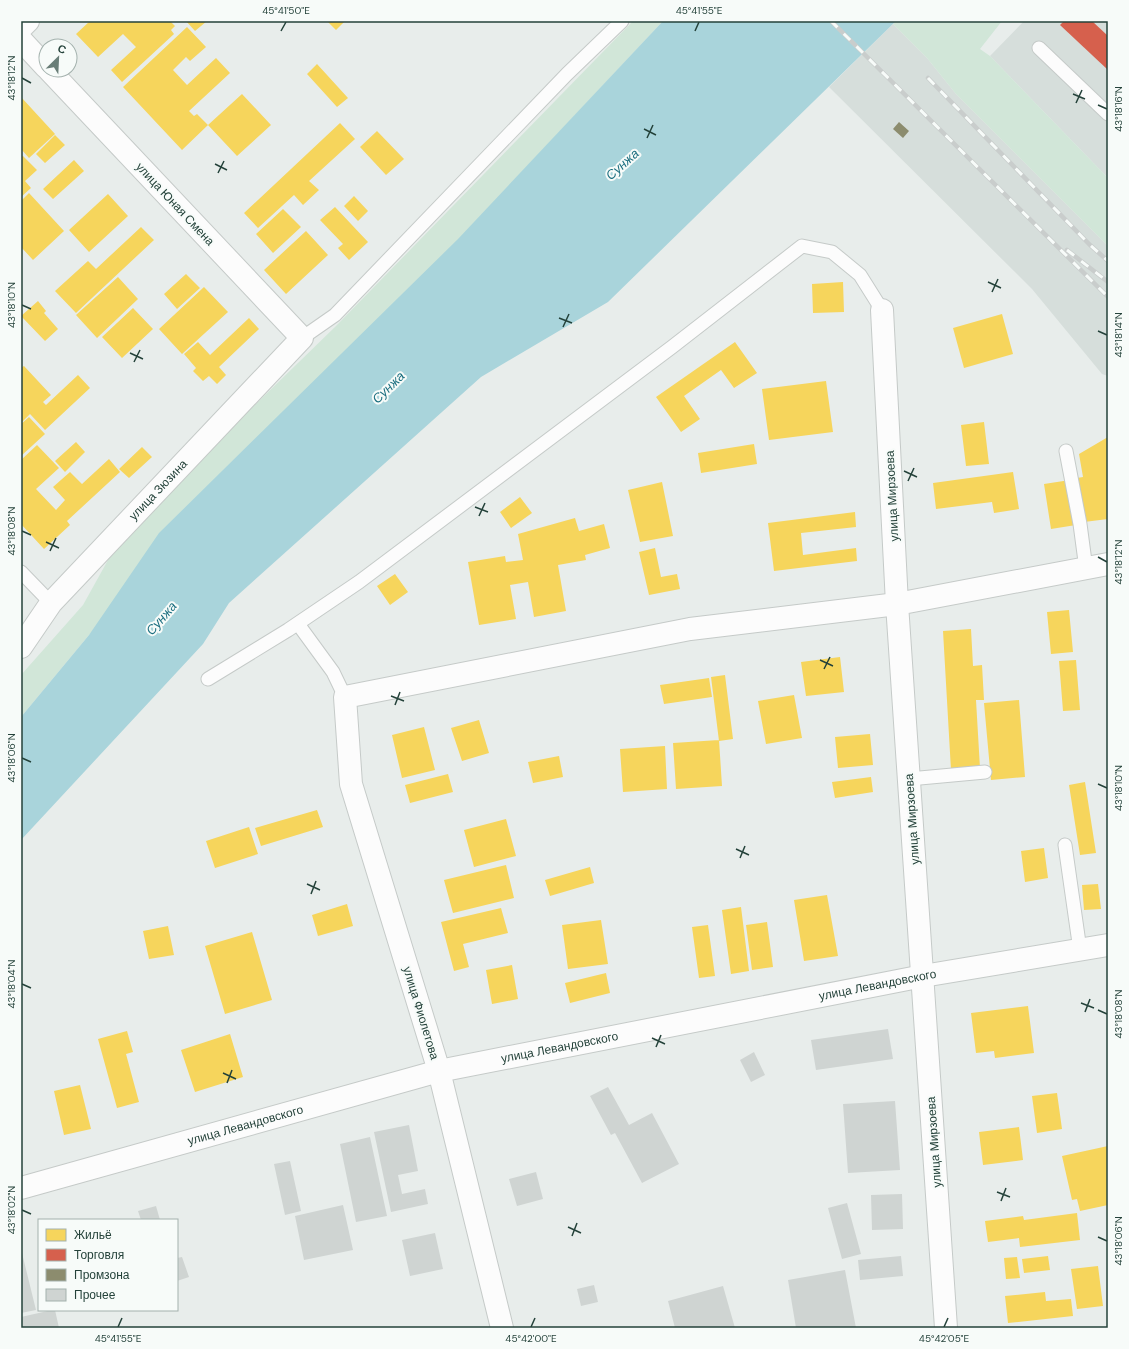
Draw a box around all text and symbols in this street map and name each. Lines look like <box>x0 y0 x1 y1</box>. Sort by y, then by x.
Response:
text: 45°41'50"E <box>262 4 310 17</box>
text: 45°41'55"E <box>676 4 723 17</box>
north arrow <box>38 38 78 78</box>
text: С <box>56 41 69 57</box>
text: 43°18'12"N <box>5 55 18 100</box>
text: 43°18'16"N <box>1112 86 1125 132</box>
water label: Сунжа <box>602 145 643 184</box>
street label: улица Юная Смена <box>132 159 218 249</box>
text: 43°18'10"N <box>5 282 18 328</box>
text: 43°18'14"N <box>1112 312 1125 358</box>
water label: Сунжа <box>368 368 408 407</box>
street label: улица Мирзоева <box>882 450 902 542</box>
street label: улица Зюзина <box>125 456 191 524</box>
text: 43°18'08"N <box>5 506 18 555</box>
text: 43°18'12"N <box>1112 539 1125 584</box>
water label: Сунжа <box>142 598 181 639</box>
text: 43°18'06"N <box>5 733 18 783</box>
text: 43°18'10"N <box>1112 765 1125 811</box>
street label: улица Мирзоева <box>901 773 923 865</box>
text: 43°18'04"N <box>5 959 18 1008</box>
street label: улица Фиолетова <box>399 964 443 1062</box>
street label: улица Левандовского <box>818 966 938 1004</box>
text: 43°18'08"N <box>1112 989 1125 1038</box>
street label: улица Левандовского <box>500 1028 620 1067</box>
street label: улица Мирзоева <box>923 1096 945 1188</box>
street label: улица Левандовского <box>186 1101 305 1149</box>
text: 43°18'02"N <box>5 1186 18 1234</box>
text: 43°18'06"N <box>1112 1216 1125 1266</box>
legend <box>38 1219 178 1311</box>
text: Жильё <box>74 1227 112 1243</box>
text: Торговля <box>74 1247 124 1263</box>
text: Промзона <box>74 1267 130 1283</box>
text: Прочее <box>74 1287 116 1303</box>
text: 45°41'55"E <box>95 1332 142 1345</box>
text: 45°42'00"E <box>505 1332 557 1345</box>
text: 45°42'05"E <box>919 1332 970 1345</box>

